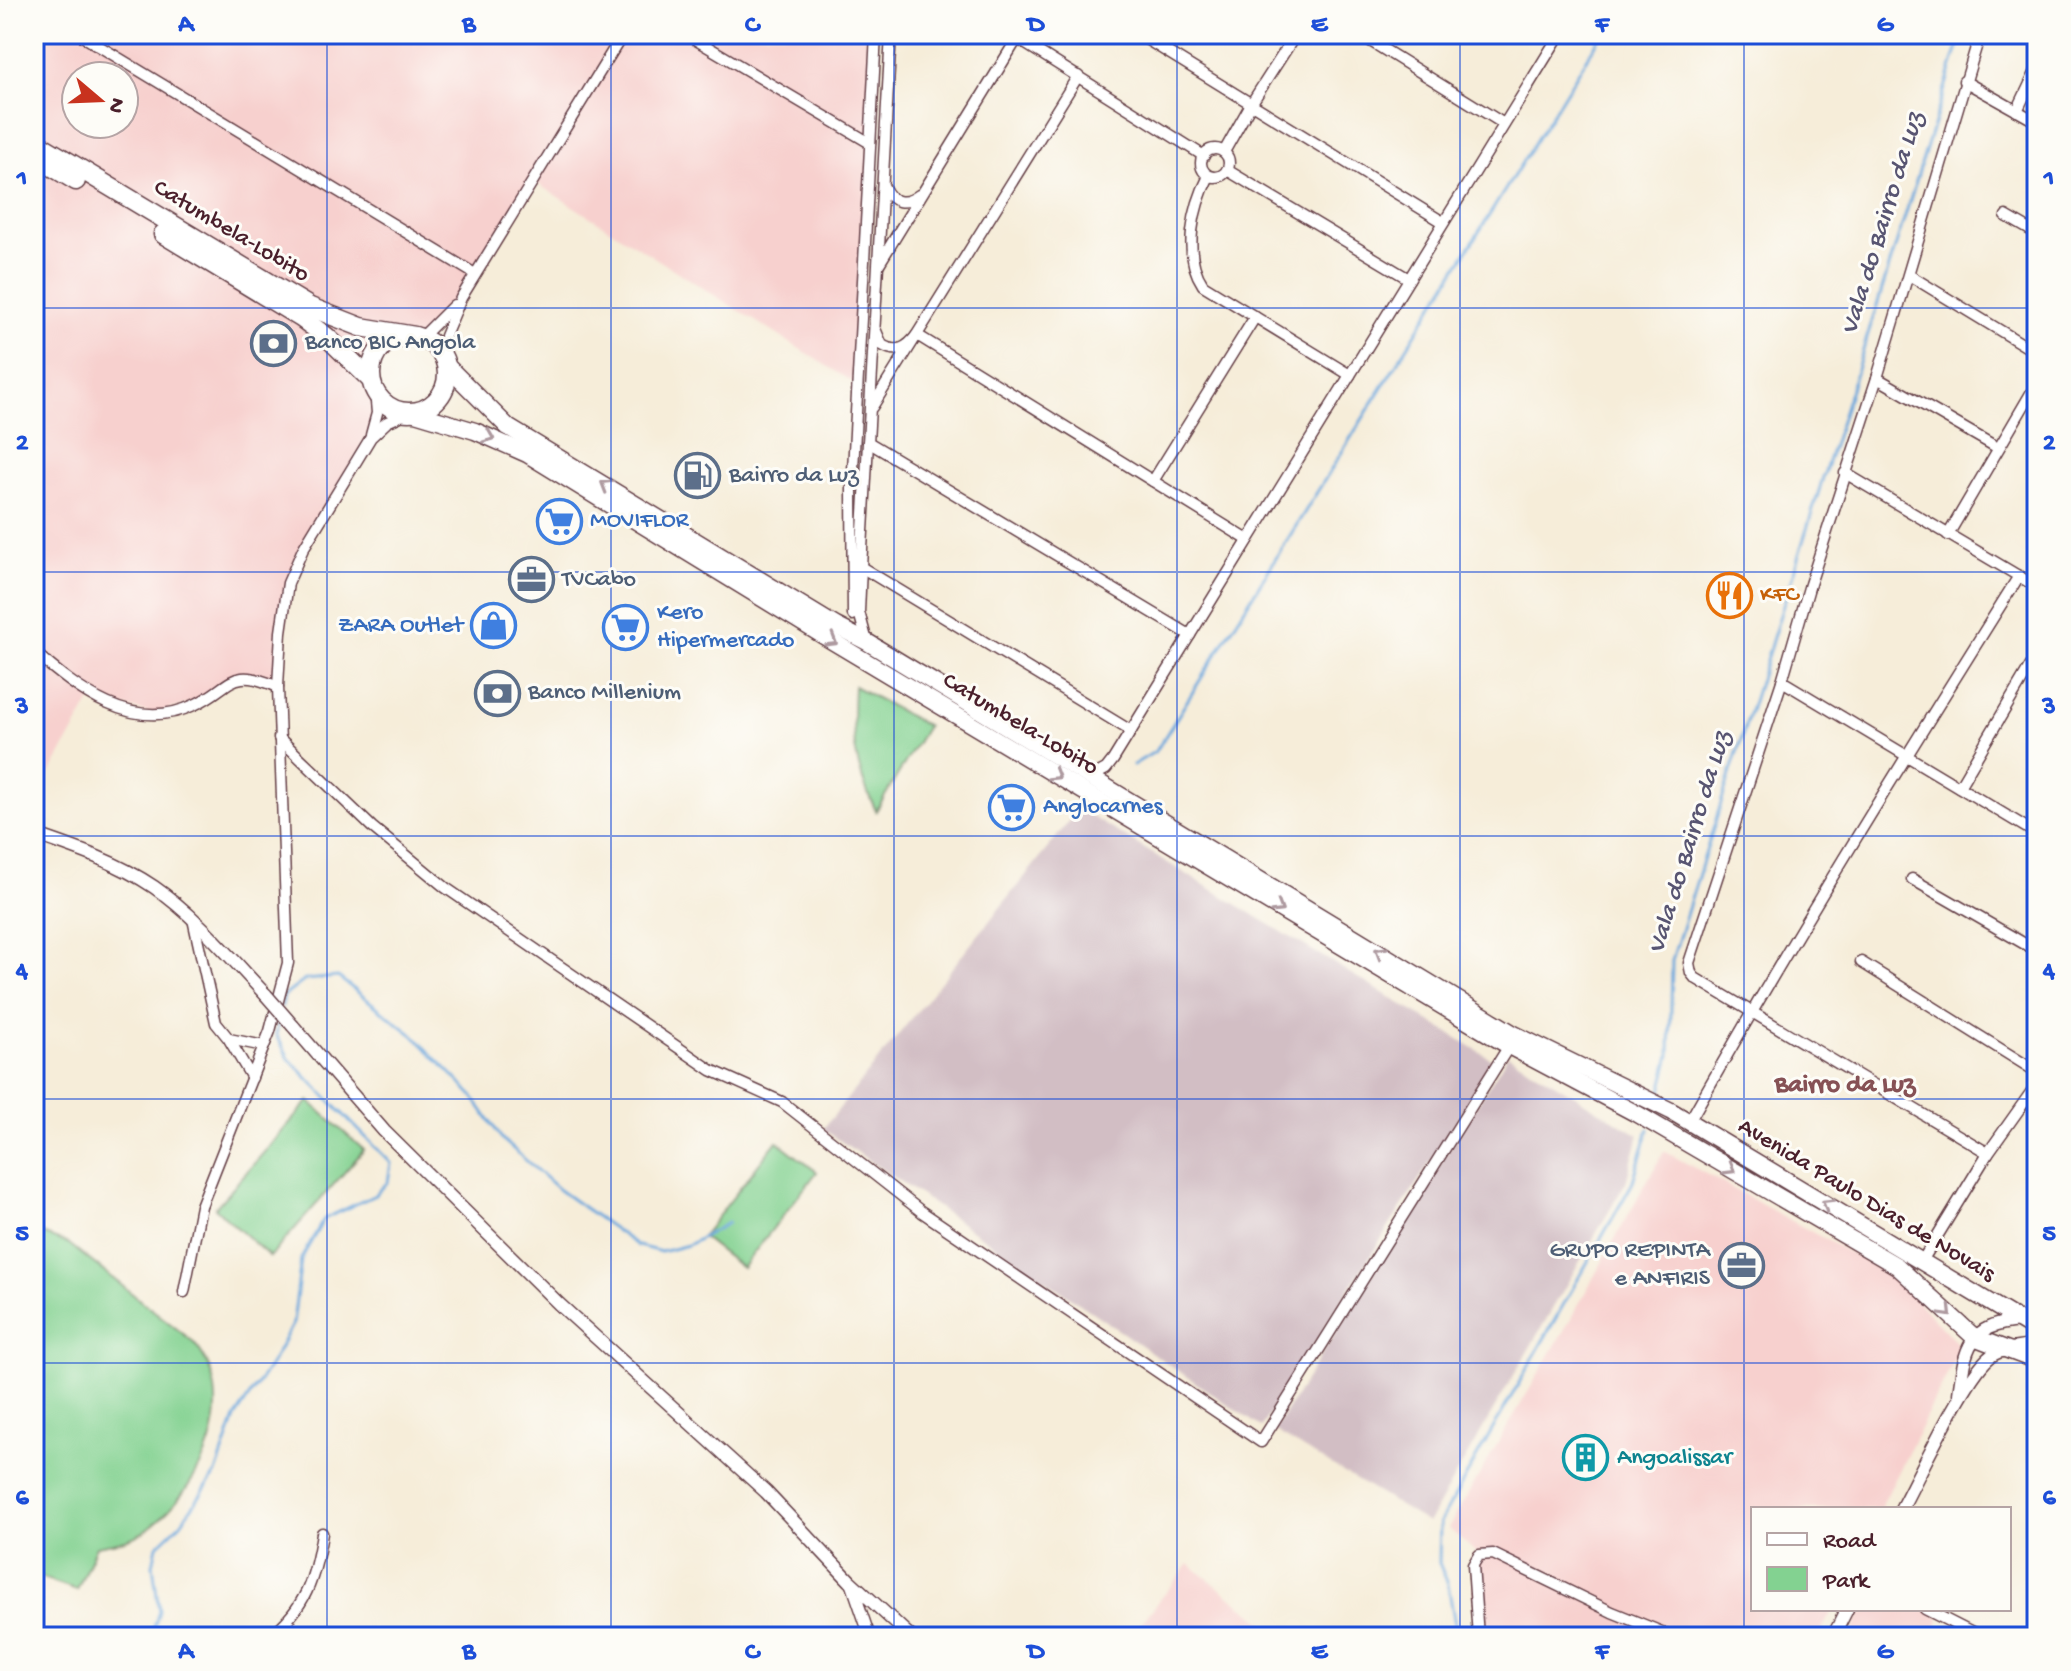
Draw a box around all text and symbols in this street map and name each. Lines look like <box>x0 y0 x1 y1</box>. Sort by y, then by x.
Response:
text: A <box>177 11 195 42</box>
text: B <box>461 11 477 42</box>
text: C <box>745 11 762 42</box>
text: D <box>1026 11 1046 42</box>
text: E <box>1311 11 1329 42</box>
text: F <box>1594 11 1610 42</box>
text: G <box>1877 11 1895 42</box>
north arrow <box>60 60 140 140</box>
text: N <box>100 94 130 116</box>
water label: Vala do Bairro da Luz <box>1835 108 1933 339</box>
text: 1 <box>16 165 27 196</box>
text: 1 <box>2043 165 2054 196</box>
street label: Catumbela-Lobito <box>148 174 314 290</box>
bank icon: Banco BIC Angola <box>250 319 298 367</box>
place label: Banco BIC Angola <box>304 329 476 358</box>
one-way arrow <box>481 427 495 443</box>
text: 2 <box>16 429 29 460</box>
text: 2 <box>2043 429 2056 460</box>
fuel station icon: Bairro da Luz <box>674 452 722 500</box>
place label: Bairro da Luz <box>728 462 860 491</box>
one-way arrow <box>600 479 615 495</box>
supermarket icon: MOVIFLOR <box>535 497 583 545</box>
place label: MOVIFLOR <box>590 507 690 536</box>
office icon: TVCabo <box>507 556 555 604</box>
place label: TVCabo <box>560 566 636 595</box>
restaurant icon: KFC <box>1705 571 1753 619</box>
place label: KFC <box>1760 581 1801 610</box>
place label: Kero Hipermercado <box>657 599 795 656</box>
shop icon: ZARA Outlet <box>470 602 518 650</box>
supermarket icon: Kero Hipermercado <box>602 603 650 651</box>
place label: ZARA Outlet <box>338 612 465 641</box>
one-way arrow <box>823 631 838 647</box>
street label: Catumbela-Lobito <box>937 667 1103 783</box>
bank icon: Banco Millenium <box>473 669 521 717</box>
place label: Banco Millenium <box>527 679 681 708</box>
text: 3 <box>14 693 29 724</box>
text: 3 <box>2041 693 2056 724</box>
water label: Vala do Bairro da Luz <box>1642 727 1740 958</box>
one-way arrow <box>1046 765 1061 780</box>
supermarket icon: Anglocarnes <box>988 783 1036 831</box>
place label: Anglocarnes <box>1043 793 1164 822</box>
one-way arrow <box>1270 898 1284 914</box>
one-way arrow <box>1374 946 1389 962</box>
text: 4 <box>15 957 29 988</box>
text: 4 <box>2042 957 2056 988</box>
district label: Bairro da Luz <box>1774 1071 1917 1102</box>
street label: Avenida Paulo Dias de Novais <box>1732 1113 2001 1290</box>
one-way arrow <box>1722 1160 1736 1175</box>
one-way arrow <box>1821 1198 1836 1214</box>
text: 5 <box>15 1220 29 1251</box>
text: 5 <box>2042 1220 2056 1251</box>
place label: GRUPO REPINTA e ANFIRIS <box>1549 1237 1712 1294</box>
office icon: GRUPO REPINTA e ANFIRIS <box>1717 1241 1765 1289</box>
one-way arrow <box>1937 1303 1952 1317</box>
building icon: Angoalissar <box>1562 1434 1610 1482</box>
place label: Angoalissar <box>1617 1444 1734 1473</box>
text: 6 <box>15 1484 29 1515</box>
text: 6 <box>2042 1484 2056 1515</box>
legend <box>1751 1507 2011 1611</box>
text: Road <box>1823 1528 1877 1557</box>
text: Park <box>1822 1568 1871 1597</box>
text: A <box>177 1638 195 1669</box>
text: B <box>461 1638 477 1669</box>
text: C <box>745 1638 762 1669</box>
text: D <box>1026 1638 1046 1669</box>
text: E <box>1311 1638 1329 1669</box>
text: F <box>1594 1638 1610 1669</box>
text: G <box>1877 1638 1895 1669</box>

